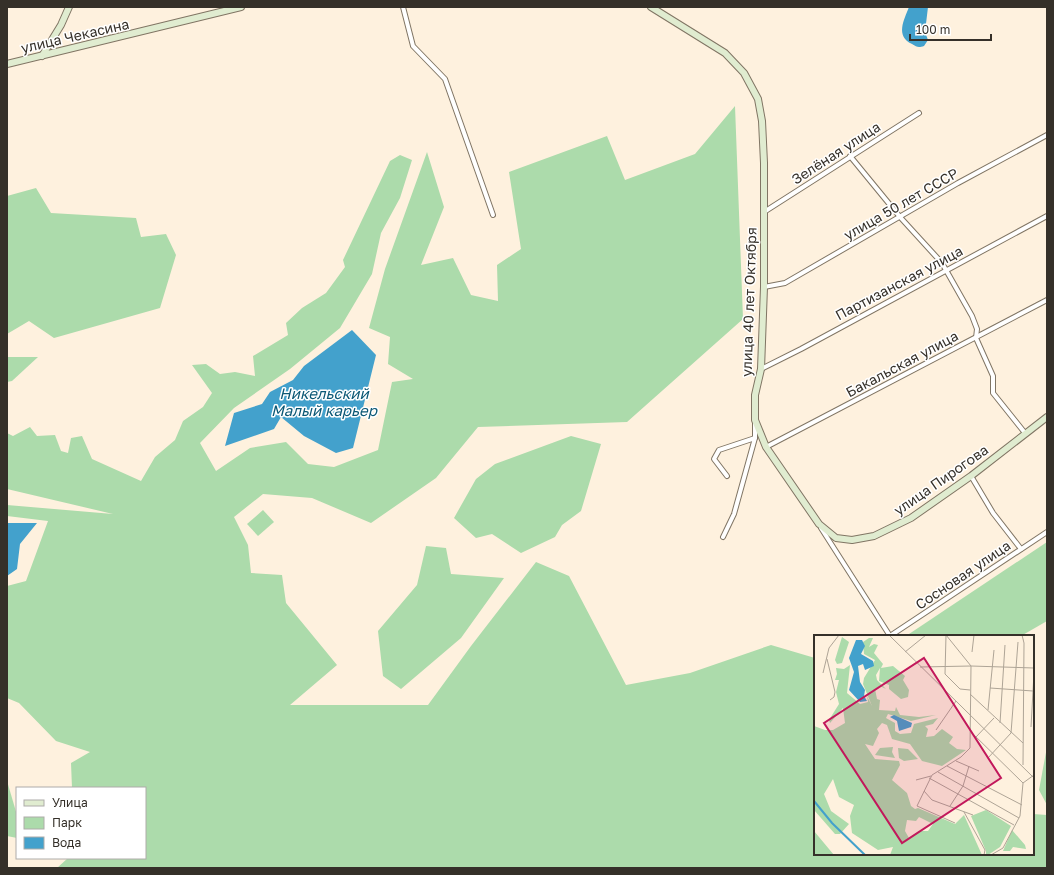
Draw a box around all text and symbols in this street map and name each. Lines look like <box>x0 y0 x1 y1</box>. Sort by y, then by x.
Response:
street label: улица Чекасина <box>19 15 131 56</box>
scale bar <box>910 16 991 42</box>
text: 100 m <box>916 22 950 37</box>
street label: Зелёная улица <box>788 118 883 188</box>
street label: улица 50 лет СССР <box>841 164 961 243</box>
street label: улица 40 лет Октября <box>737 227 760 377</box>
street label: Партизанская улица <box>832 242 965 323</box>
street label: Бакальская улица <box>843 327 961 400</box>
water label: Никельский Малый карьер <box>271 384 379 419</box>
street label: улица Пирогова <box>890 441 991 518</box>
street label: Сосновая улица <box>912 537 1013 613</box>
inset map <box>814 635 1034 855</box>
legend <box>16 787 146 859</box>
text: Улица <box>52 795 88 810</box>
text: Парк <box>52 815 82 830</box>
text: Вода <box>52 835 81 850</box>

